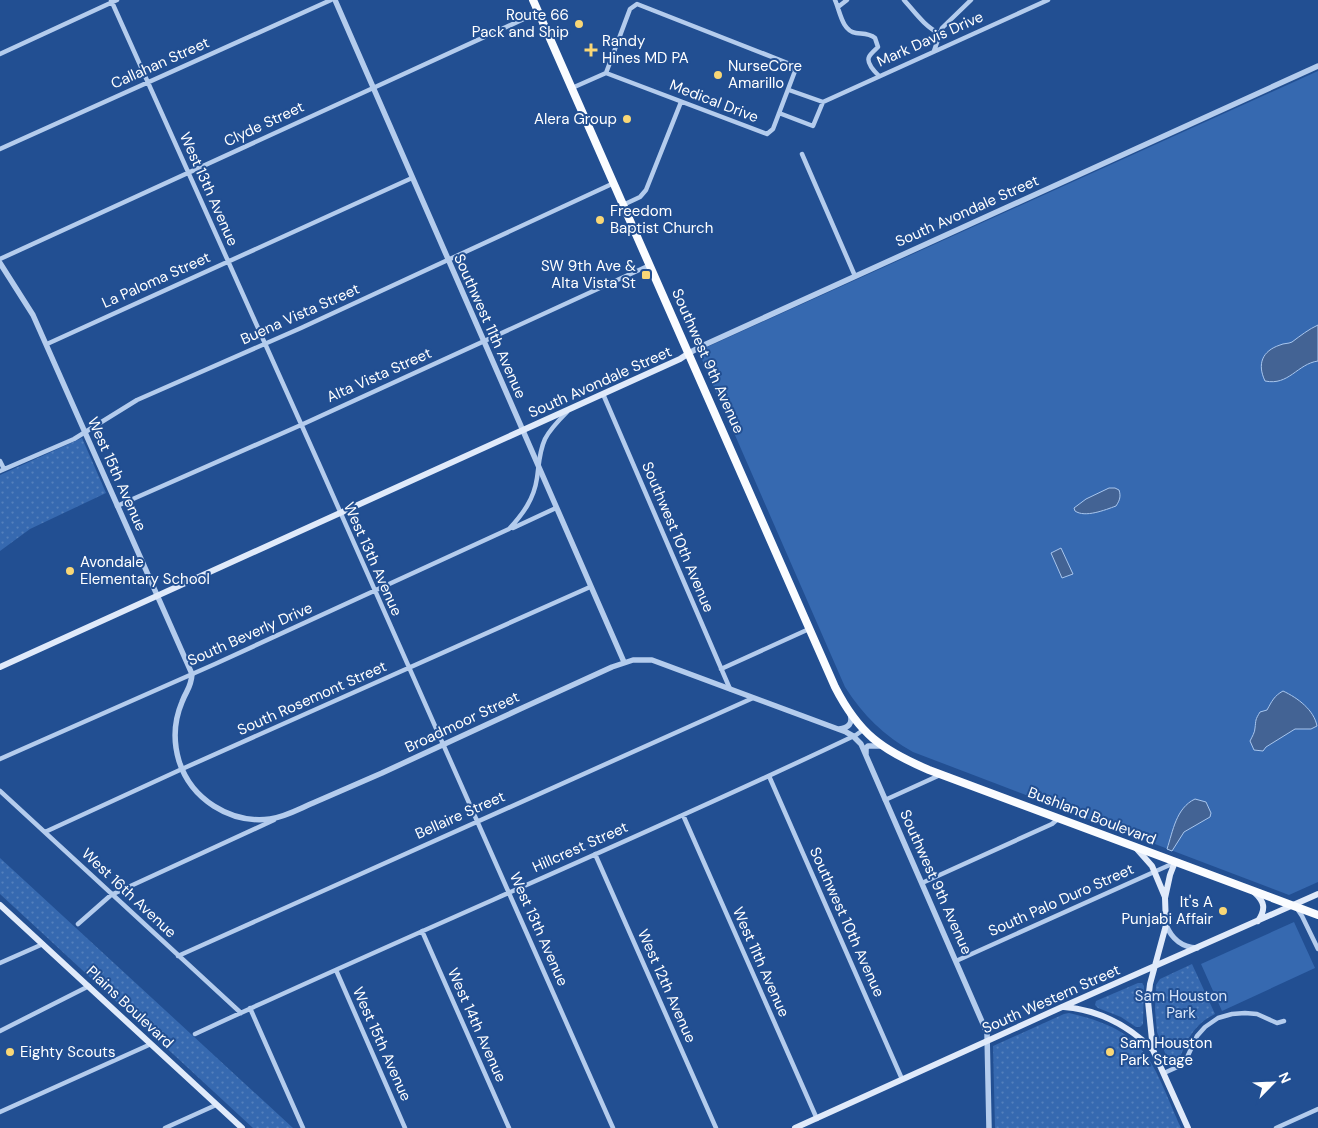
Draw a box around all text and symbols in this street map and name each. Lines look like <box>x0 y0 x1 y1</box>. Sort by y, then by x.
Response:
place label: Route 66 Pack and Ship <box>472 5 569 42</box>
street label: Mark Davis Drive <box>874 7 986 71</box>
marker: Route 66 Pack and Ship <box>573 18 585 30</box>
place label: Randy Hines MD PA <box>602 31 689 68</box>
street label: Callahan Street <box>108 32 212 94</box>
marker: Randy Hines MD PA <box>584 43 598 57</box>
place label: NurseCore Amarillo <box>728 56 802 93</box>
marker: NurseCore Amarillo <box>712 69 724 81</box>
street label: Medical Drive <box>667 75 761 127</box>
street label: Clyde Street <box>221 97 307 151</box>
place label: Alera Group <box>534 109 617 129</box>
marker: Alera Group <box>621 113 633 125</box>
street label: West 13th Avenue <box>175 129 243 249</box>
street label: South Avondale Street <box>892 170 1042 252</box>
place label: Freedom Baptist Church <box>610 201 713 238</box>
marker: Freedom Baptist Church <box>594 214 606 226</box>
street label: La Paloma Street <box>99 247 214 313</box>
street label: Southwest 11th Avenue <box>449 251 531 401</box>
place label: SW 9th Ave & Alta Vista St <box>541 256 636 293</box>
marker: SW 9th Ave & Alta Vista St <box>640 269 652 281</box>
street label: Buena Vista Street <box>237 279 363 349</box>
street label: Southwest 9th Avenue <box>667 286 749 436</box>
street label: South Avondale Street <box>525 341 675 423</box>
street label: Alta Vista Street <box>323 343 435 407</box>
street label: West 15th Avenue <box>83 414 151 534</box>
street label: Southwest 10th Avenue <box>637 459 719 615</box>
street label: West 13th Avenue <box>339 499 407 619</box>
place label: Avondale Elementary School <box>80 552 210 589</box>
marker: Avondale Elementary School <box>64 565 76 577</box>
street label: South Beverly Drive <box>184 597 316 671</box>
street label: South Rosemont Street <box>234 656 390 740</box>
street label: Broadmoor Street <box>402 687 523 757</box>
street label: Bushland Boulevard <box>1025 782 1159 850</box>
street label: Bellaire Street <box>412 786 508 844</box>
street label: Southwest 9th Avenue <box>895 807 977 957</box>
street label: Hillcrest Street <box>529 817 631 877</box>
street label: West 16th Avenue <box>77 844 181 942</box>
street label: Southwest 10th Avenue <box>805 844 889 1000</box>
street label: South Palo Duro Street <box>985 859 1137 941</box>
street label: West 13th Avenue <box>505 869 573 989</box>
place label: It's A Punjabi Affair <box>1121 892 1213 929</box>
street label: West 11th Avenue <box>728 904 794 1020</box>
marker: It's A Punjabi Affair <box>1217 905 1229 917</box>
street label: West 12th Avenue <box>633 926 701 1046</box>
street label: South Western Street <box>979 960 1123 1038</box>
street label: Plains Boulevard <box>82 961 178 1053</box>
street label: West 14th Avenue <box>443 965 511 1085</box>
street label: West 15th Avenue <box>348 984 416 1104</box>
park label: Sam Houston Park <box>1135 986 1227 1023</box>
place label: Sam Houston Park Stage <box>1120 1033 1212 1070</box>
place label: Eighty Scouts <box>20 1042 115 1062</box>
marker: Eighty Scouts <box>4 1046 16 1058</box>
marker: Sam Houston Park Stage <box>1104 1046 1116 1058</box>
north arrow <box>1248 1058 1298 1108</box>
text: N <box>1275 1069 1295 1086</box>

